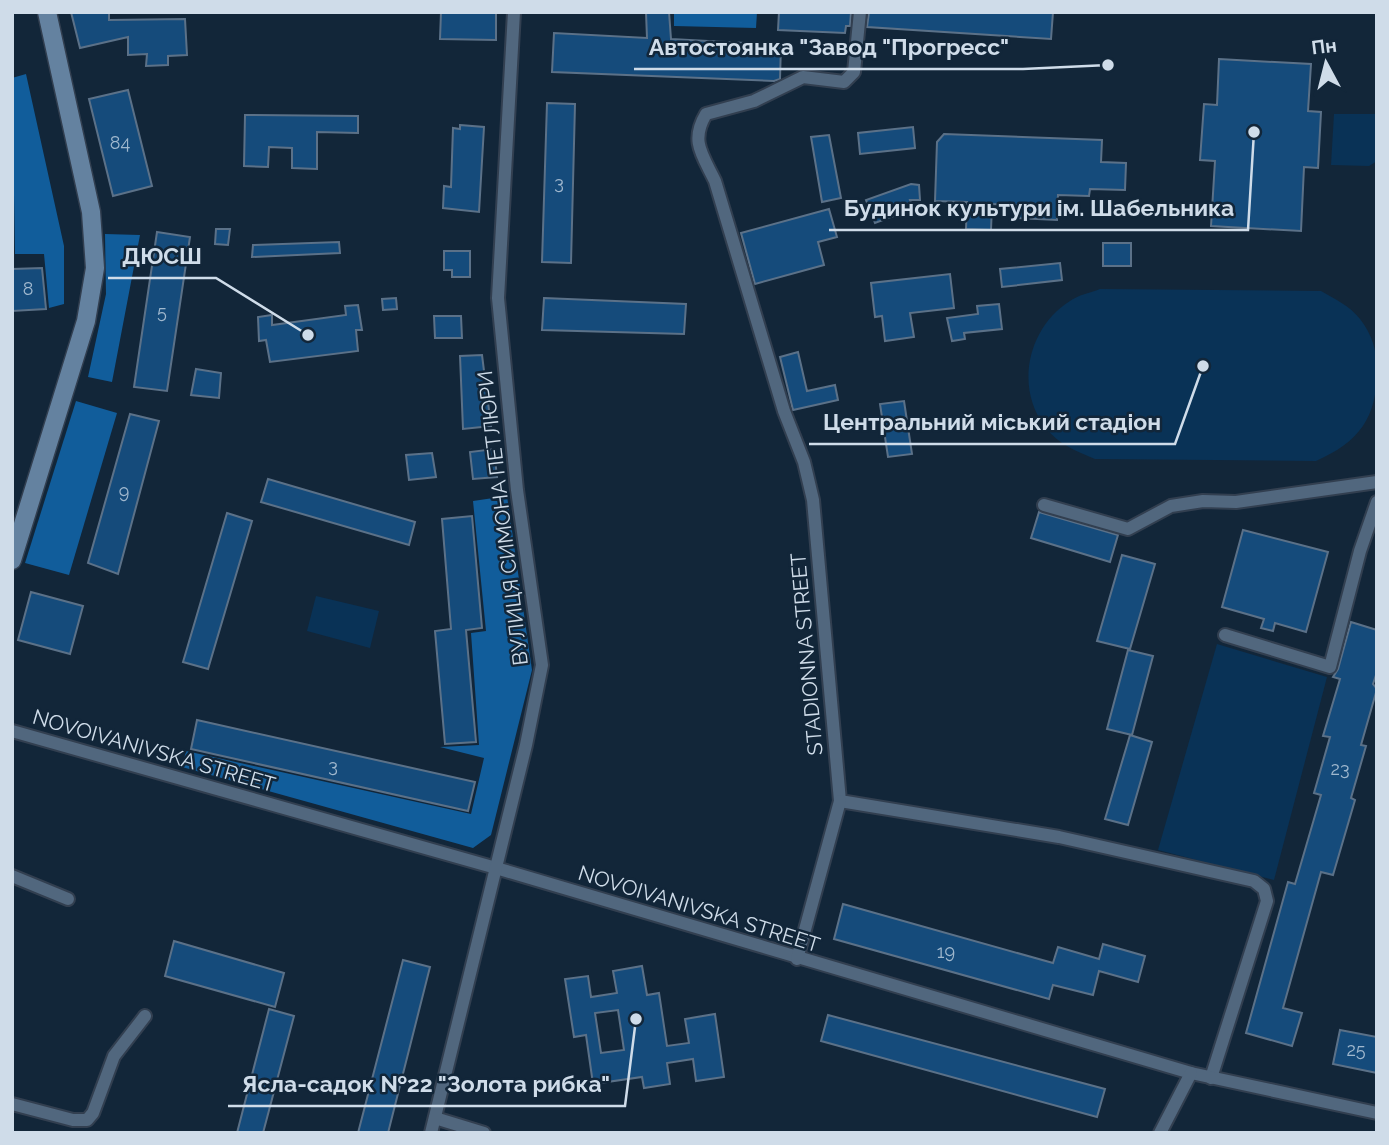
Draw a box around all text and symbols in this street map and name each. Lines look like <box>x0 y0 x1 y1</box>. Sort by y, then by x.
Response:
callout: Автостоянка "Завод "Прогресс" <box>634 25 1023 69</box>
north arrow <box>1291 28 1361 98</box>
text: Автостоянка "Завод "Прогресс" <box>649 33 1009 60</box>
text: Пн <box>1310 34 1338 59</box>
house number: 84 <box>110 132 130 153</box>
house number: 3 <box>554 172 564 193</box>
callout: Будинок культури ім. Шабельника <box>829 186 1248 230</box>
text: Будинок культури ім. Шабельника <box>844 194 1234 221</box>
callout: ДЮСШ <box>108 234 216 278</box>
text: ДЮСШ <box>122 242 202 269</box>
house number: 8 <box>23 278 33 299</box>
house number: 5 <box>157 301 167 322</box>
street label: ВУЛИЦЯ СИМОНА ПЕТЛЮРИ <box>472 369 533 667</box>
callout: Центральний міський стадіон <box>809 400 1175 444</box>
text: Центральний міський стадіон <box>823 408 1161 435</box>
house number: 9 <box>119 481 129 502</box>
street label: STADIONNA STREET <box>785 552 828 756</box>
street label: NOVOIVANIVSKA STREET <box>30 704 279 797</box>
house number: 3 <box>328 755 338 776</box>
house number: 23 <box>1331 758 1350 779</box>
street label: NOVOIVANIVSKA STREET <box>575 860 823 957</box>
house number: 19 <box>937 941 955 962</box>
house number: 25 <box>1346 1039 1366 1060</box>
callout: Ясла-садок №22 "Золота рибка" <box>228 1062 625 1106</box>
text: Ясла-садок №22 "Золота рибка" <box>242 1070 610 1097</box>

